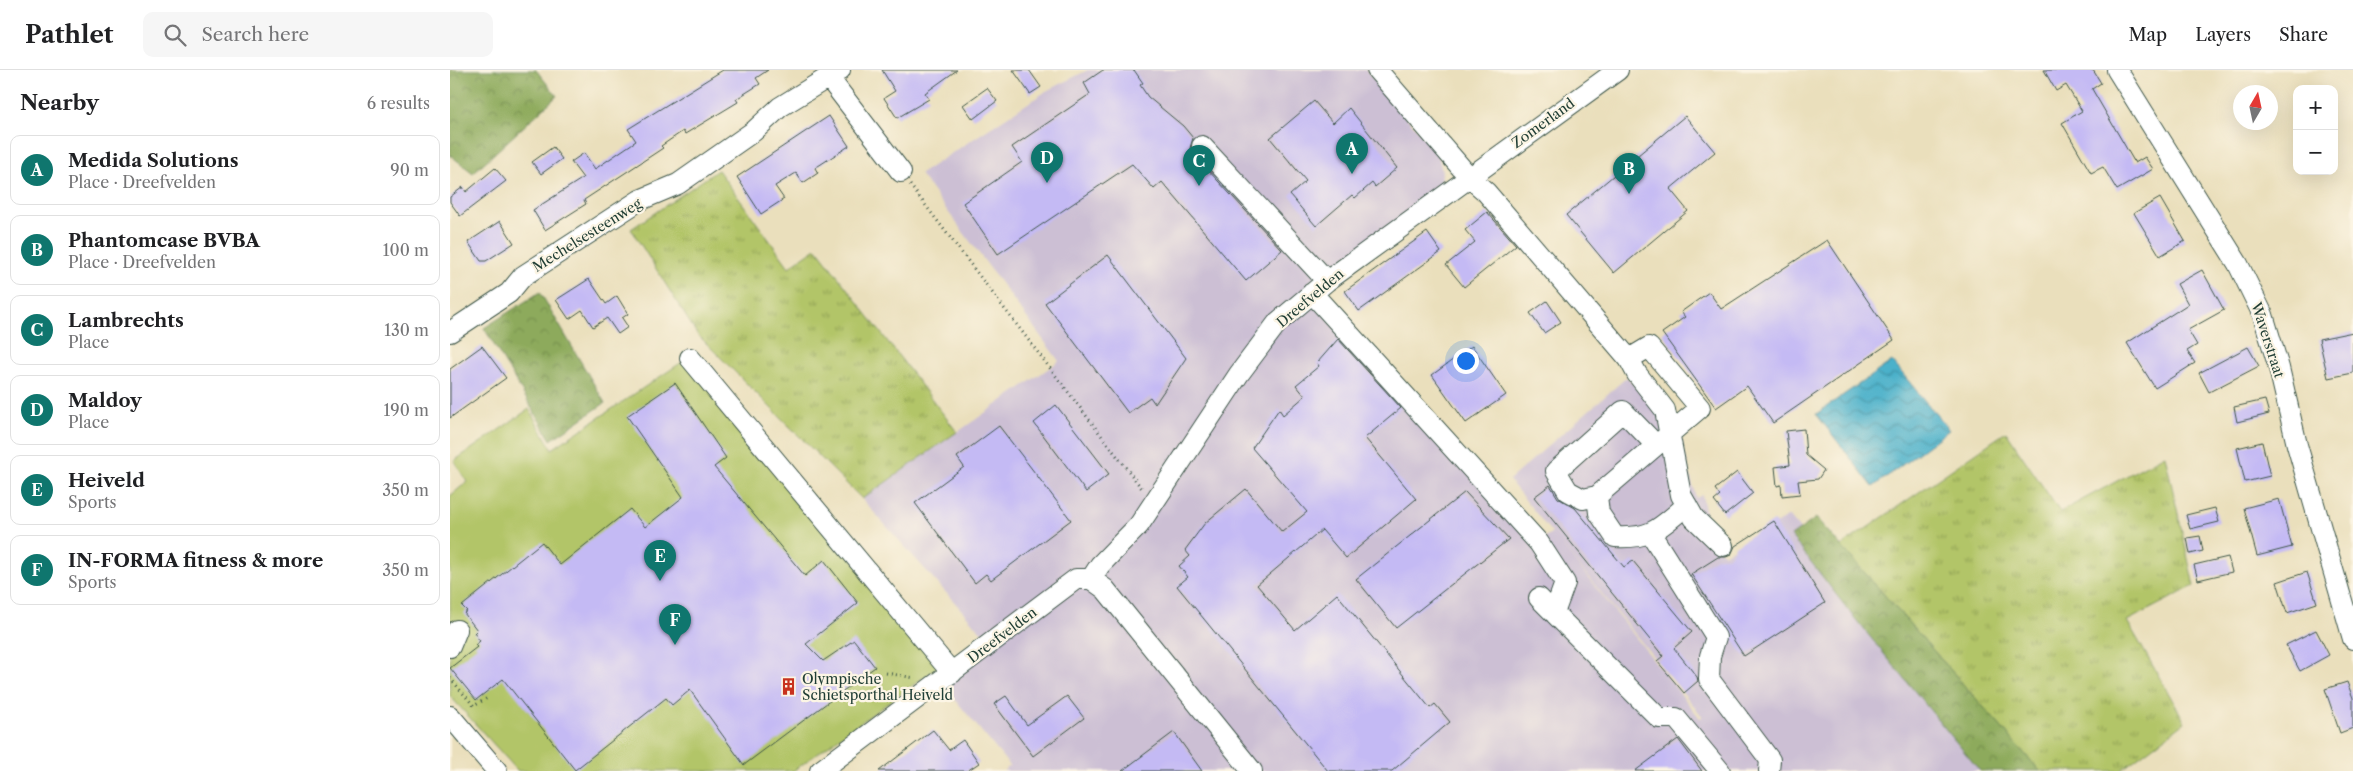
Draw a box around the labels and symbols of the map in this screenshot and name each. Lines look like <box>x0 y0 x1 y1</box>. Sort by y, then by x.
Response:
north arrow <box>2233 85 2278 130</box>
street label: Zomerland <box>1508 94 1578 152</box>
pin: A <box>1336 133 1368 174</box>
pin: D <box>1031 142 1063 183</box>
pin: C <box>1183 145 1215 186</box>
pin: B <box>1613 153 1645 194</box>
street label: Mechelsesteenweg <box>529 194 645 276</box>
street label: Dreefvelden <box>1273 265 1347 331</box>
street label: Waverstraat <box>2247 299 2289 380</box>
your location <box>1453 348 1479 374</box>
pin: E <box>644 540 676 581</box>
street label: Dreefvelden <box>964 603 1040 667</box>
pin: F <box>659 604 691 645</box>
place label: Olympische Schietsporthal Heiveld <box>802 670 954 704</box>
building icon: Olympische Schietsporthal Heiveld <box>778 677 798 697</box>

